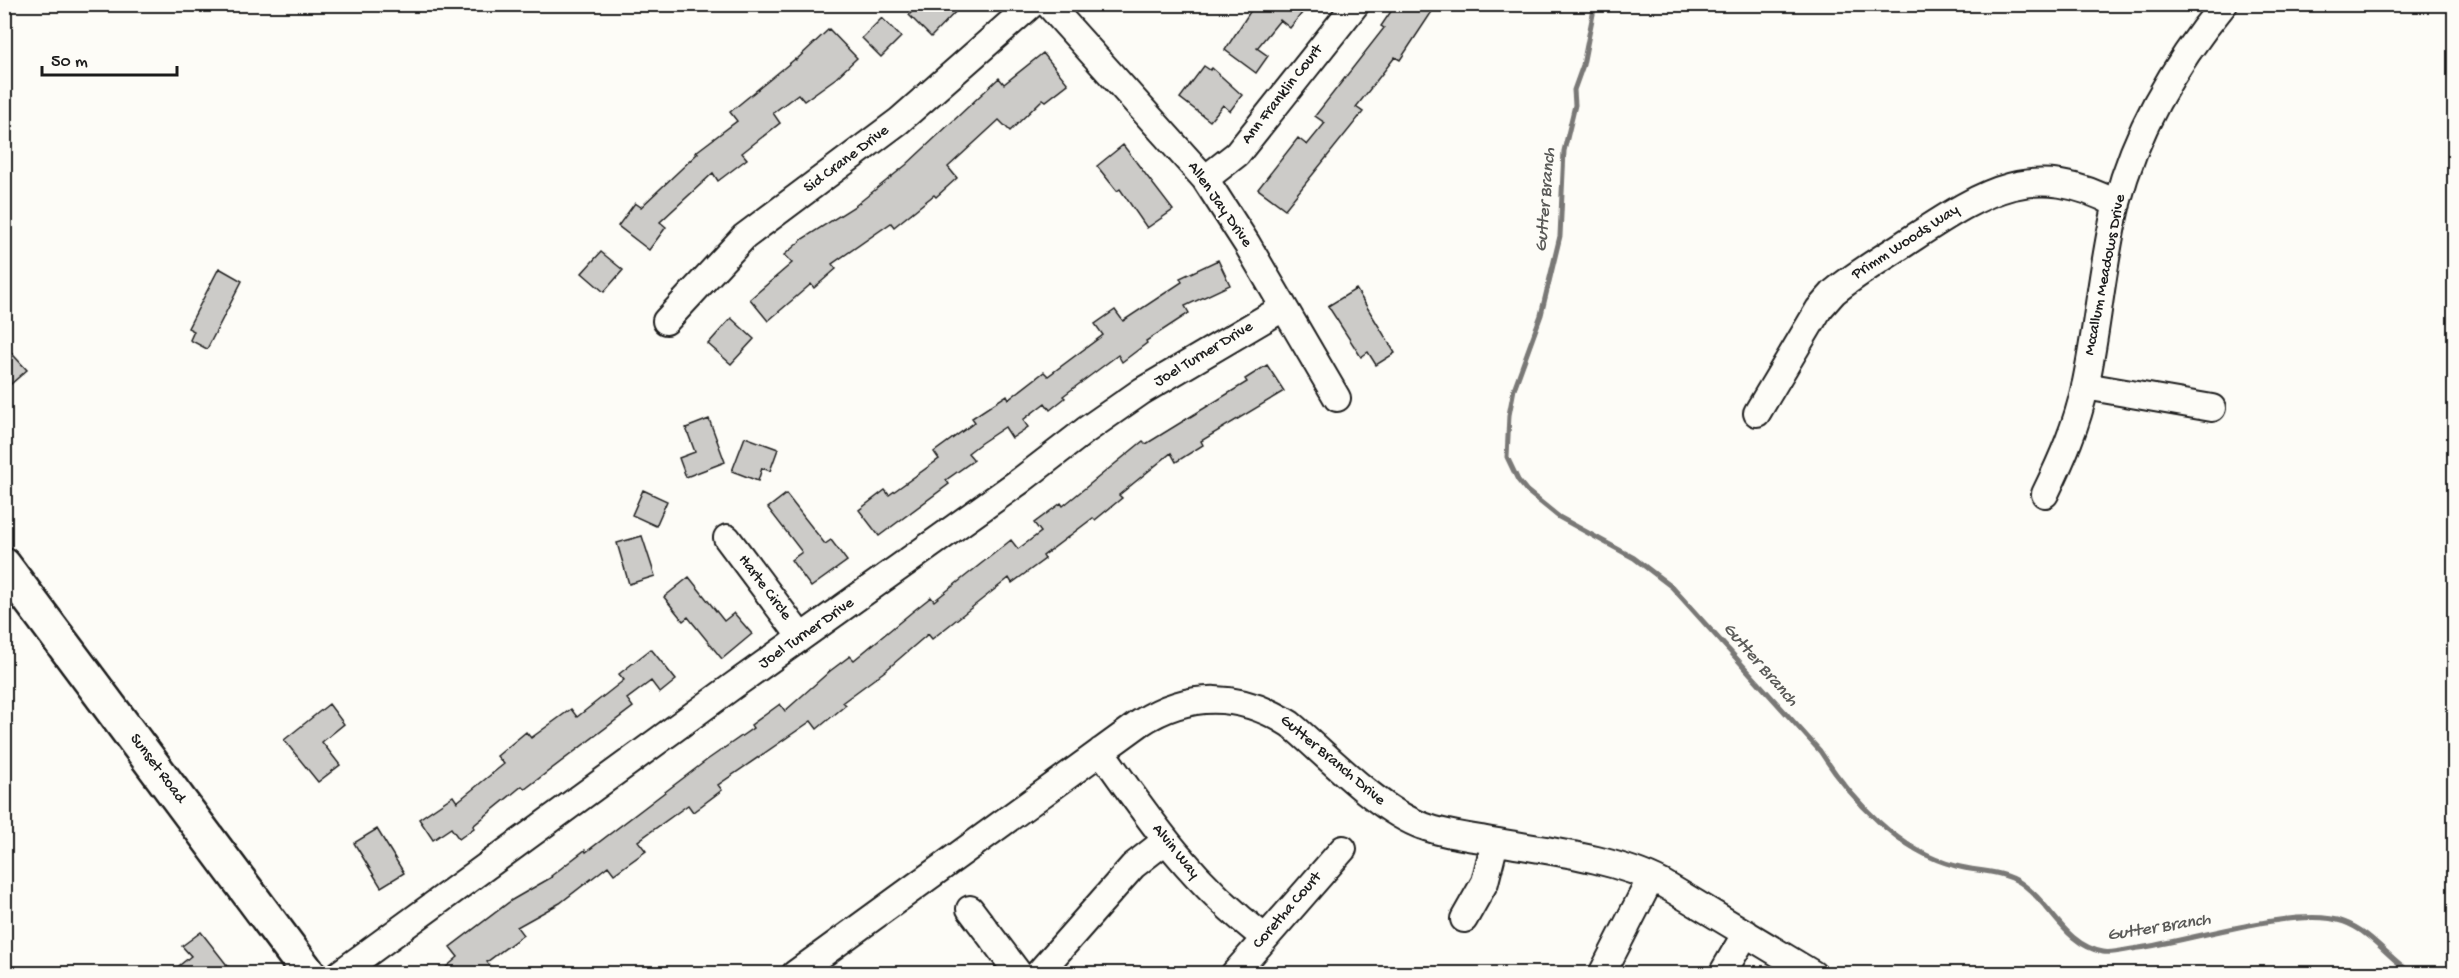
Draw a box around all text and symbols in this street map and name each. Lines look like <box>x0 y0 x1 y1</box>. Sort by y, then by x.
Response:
scale bar <box>42 39 177 77</box>
street label: Ann Franklin Court <box>1238 40 1329 149</box>
text: 50 m <box>51 52 88 73</box>
street label: Sid Crane Drive <box>801 121 894 198</box>
water label: Gutter Branch <box>1531 147 1561 253</box>
street label: Allen Jay Drive <box>1183 159 1256 252</box>
street label: Mccallum Meadows Drive <box>2081 192 2131 357</box>
street label: Primm Woods Way <box>1848 201 1963 285</box>
street label: Joel Turner Drive <box>1151 318 1257 392</box>
street label: Harte Circle <box>733 551 795 625</box>
street label: Joel Turner Drive <box>756 594 859 674</box>
water label: Gutter Branch <box>1718 619 1802 712</box>
street label: Gutter Branch Drive <box>1276 711 1389 811</box>
street label: Sunset Road <box>125 731 190 809</box>
street label: Alvin Way <box>1147 821 1203 883</box>
street label: Coretha Court <box>1250 868 1327 953</box>
water label: Gutter Branch <box>2106 909 2212 947</box>

